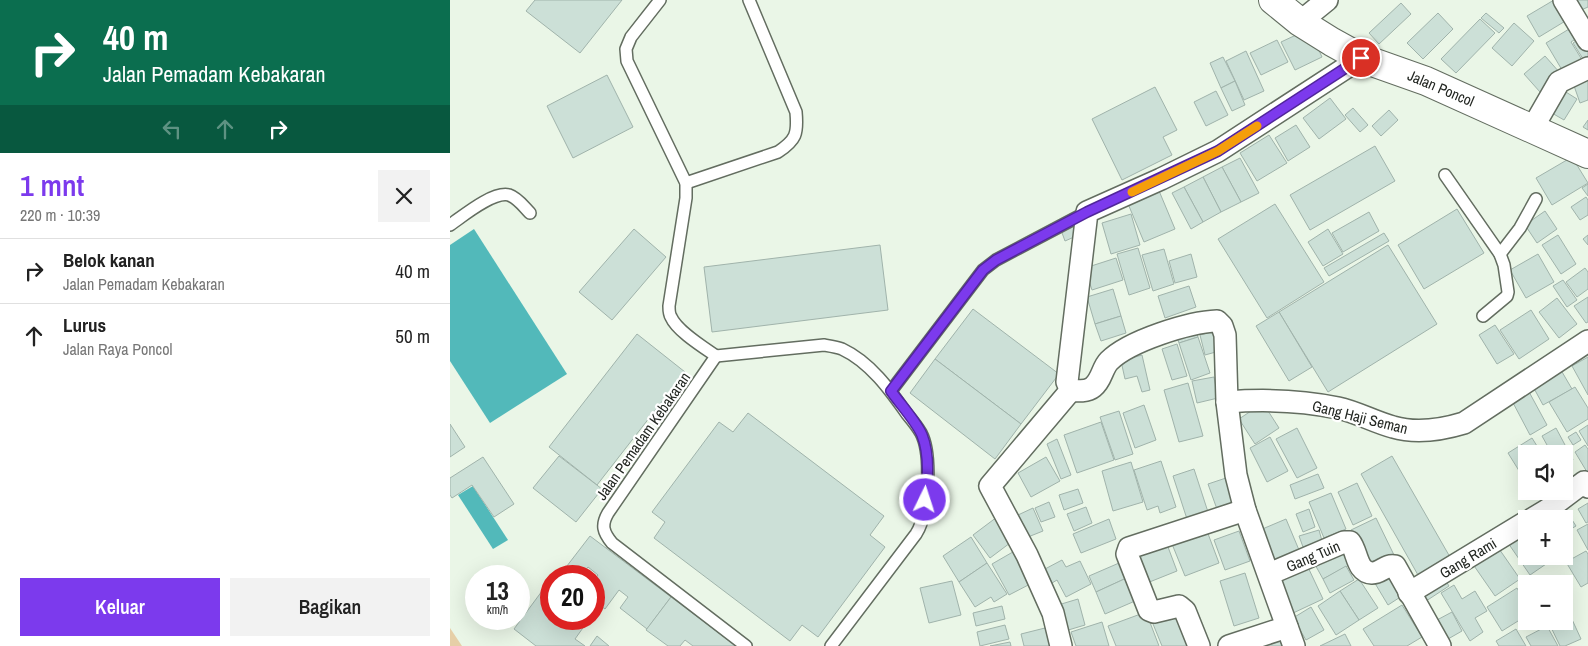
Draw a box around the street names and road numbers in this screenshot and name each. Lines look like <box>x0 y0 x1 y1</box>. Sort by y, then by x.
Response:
street label: Jalan Poncol <box>1404 65 1478 111</box>
street label: Jalan Pemadam Kebakaran <box>591 368 695 504</box>
street label: Gang Haji Seman <box>1310 395 1410 439</box>
street label: Gang Rami <box>1436 533 1500 583</box>
street label: Gang Tuin <box>1283 535 1343 577</box>

